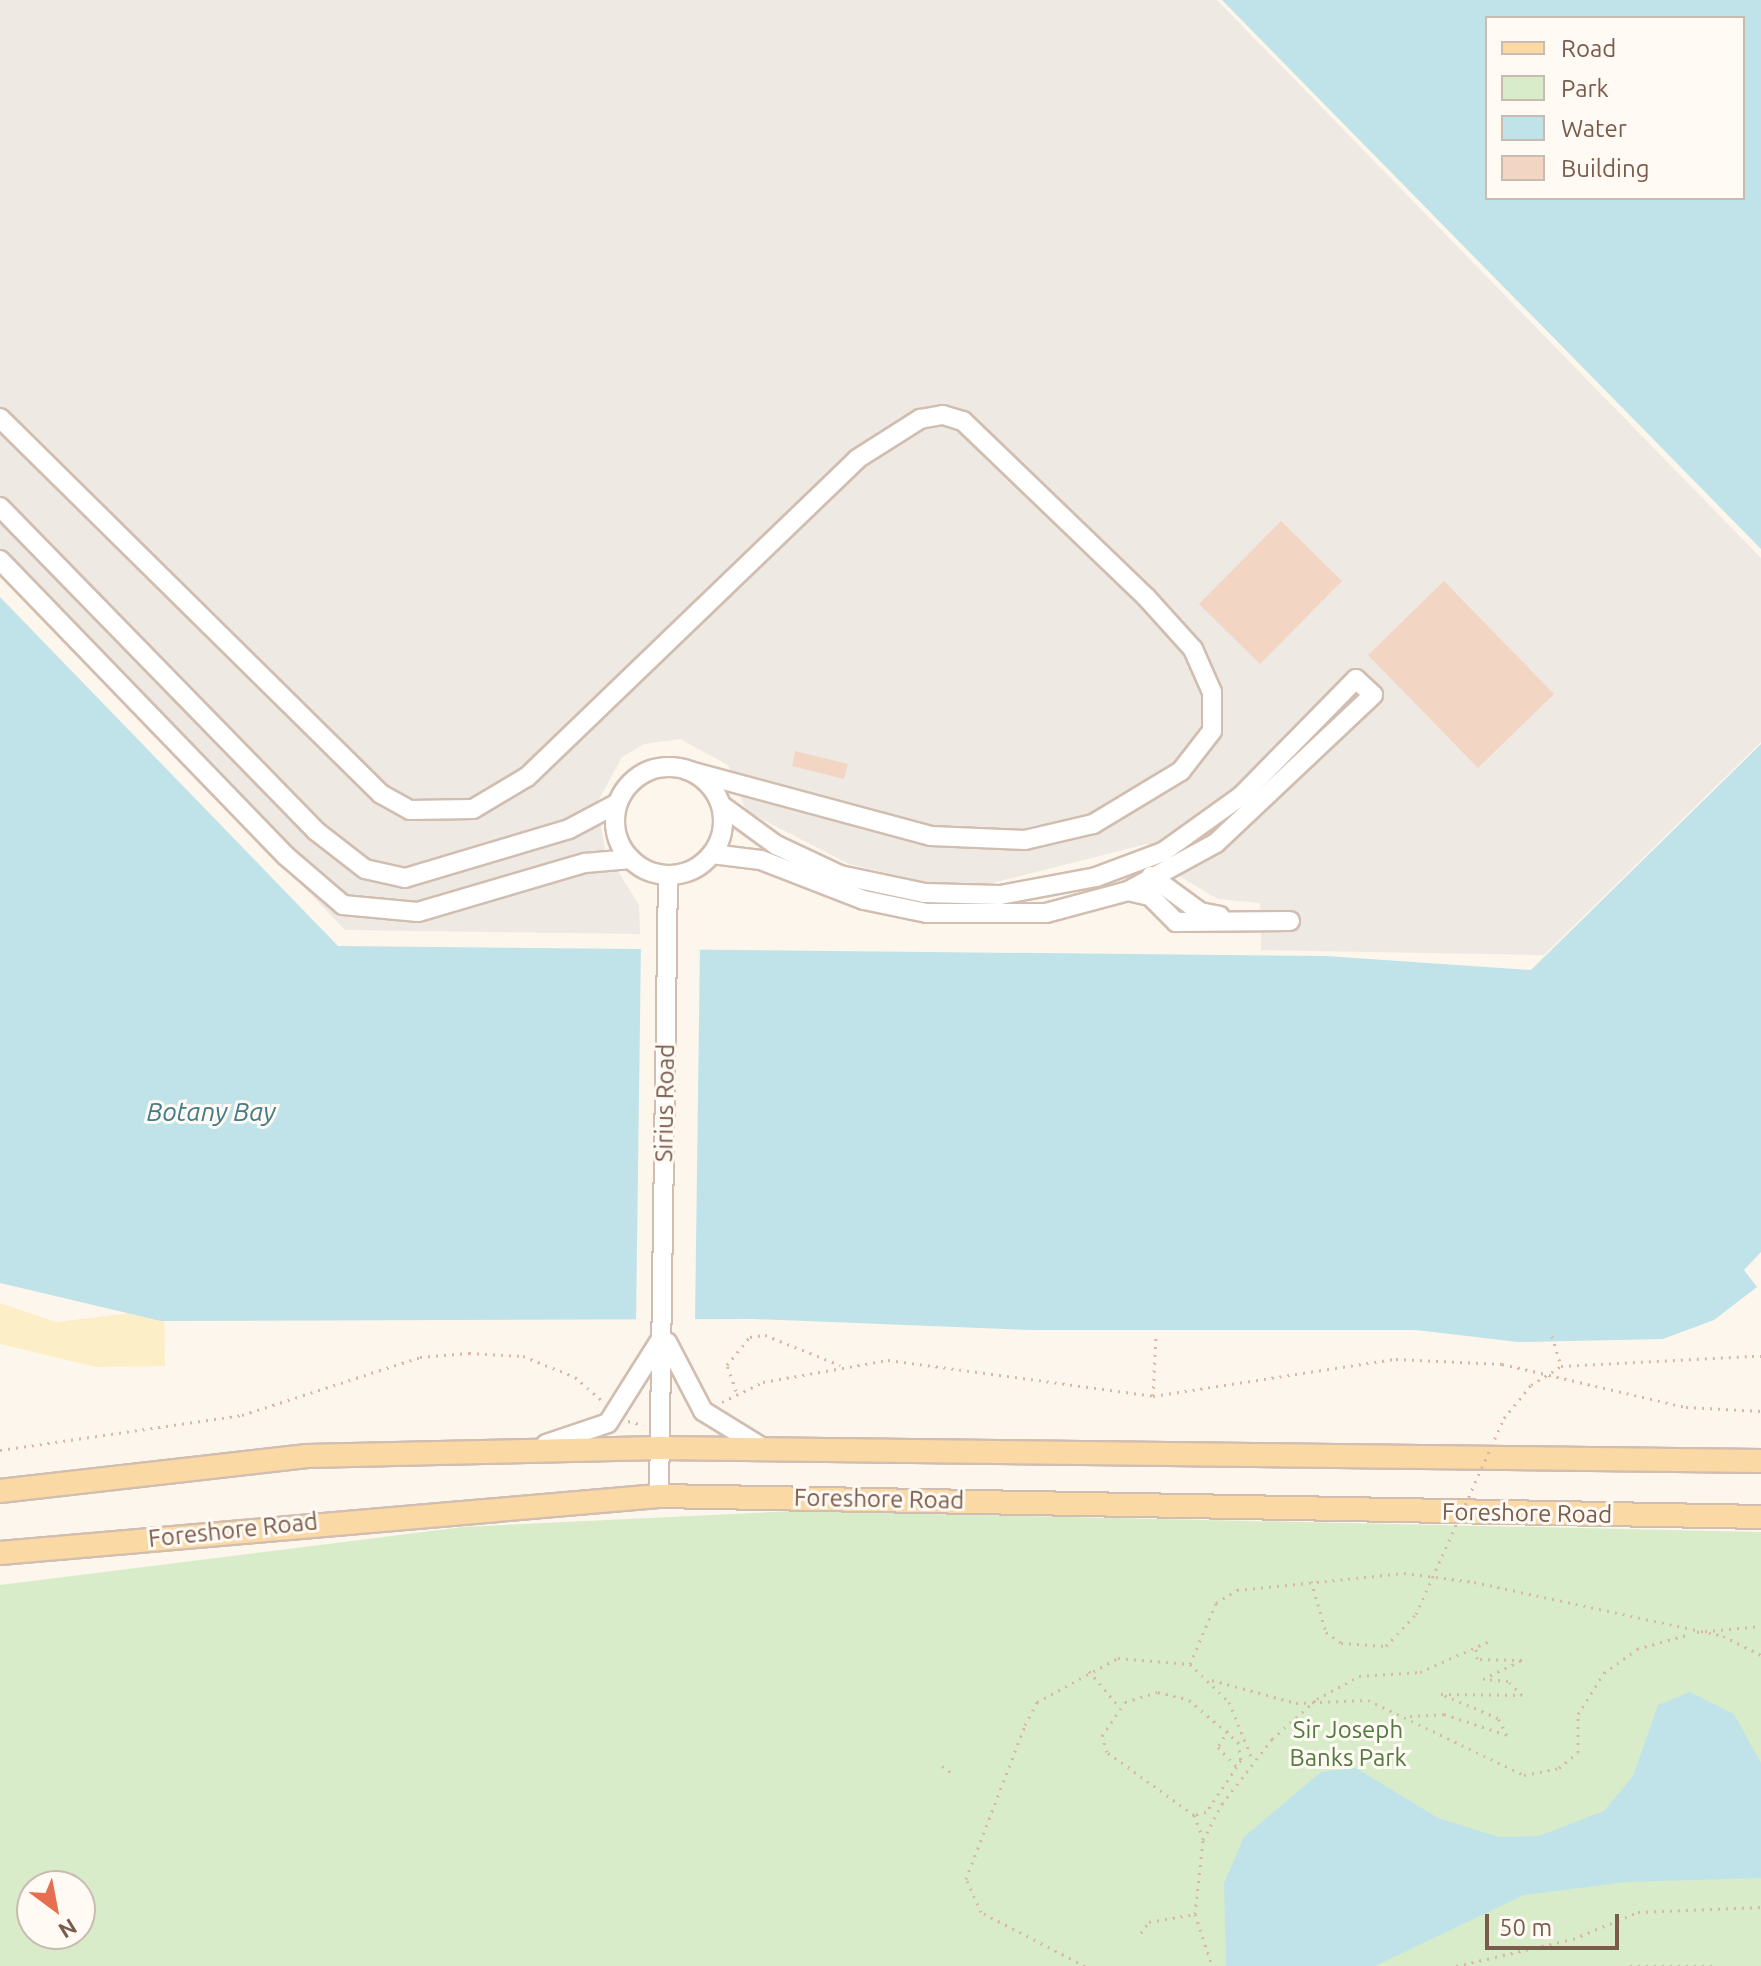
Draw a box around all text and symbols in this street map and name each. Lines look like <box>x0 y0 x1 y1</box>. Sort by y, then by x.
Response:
legend <box>1485 16 1745 200</box>
text: Road <box>1561 35 1616 62</box>
text: Park <box>1561 75 1609 102</box>
text: Water <box>1561 115 1627 142</box>
text: Building <box>1561 155 1649 182</box>
street label: Sirius Road <box>650 1044 680 1162</box>
water label: Botany Bay <box>146 1096 276 1128</box>
street label: Foreshore Road <box>794 1483 964 1515</box>
street label: Foreshore Road <box>1442 1497 1612 1529</box>
street label: Foreshore Road <box>147 1507 319 1553</box>
park label: Sir Joseph Banks Park <box>1290 1716 1406 1772</box>
north arrow <box>16 1870 96 1950</box>
scale bar <box>1489 1898 1623 1948</box>
text: N <box>54 1914 82 1944</box>
text: 50 m <box>1499 1914 1552 1941</box>

